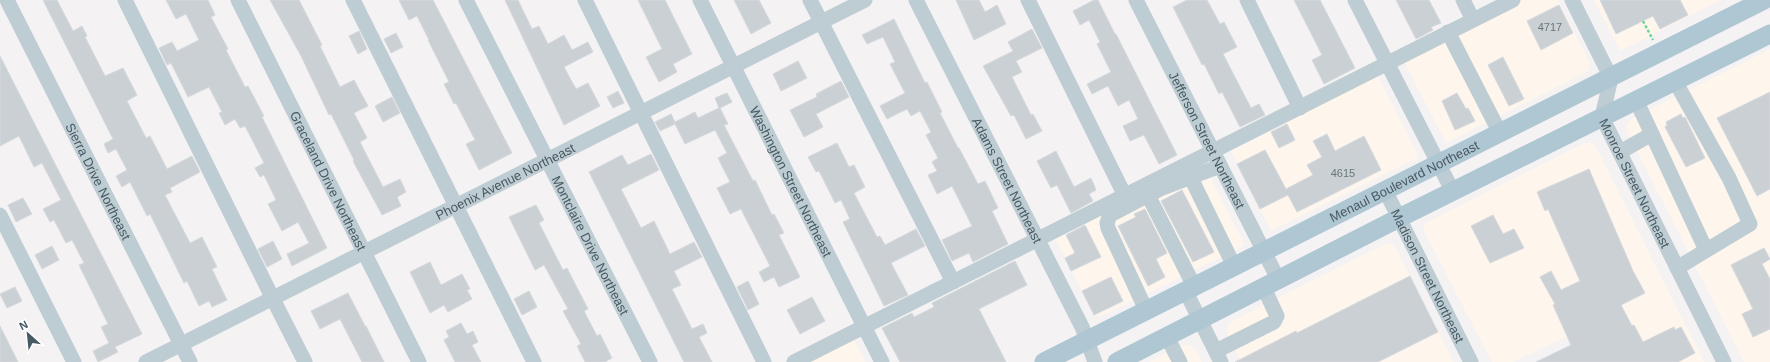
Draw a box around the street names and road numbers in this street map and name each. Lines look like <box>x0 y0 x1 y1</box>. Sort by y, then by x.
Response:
street label: Jefferson Street Northeast <box>1166 69 1248 211</box>
street label: Washington Street Northeast <box>747 104 835 260</box>
street label: Graceland Drive Northeast <box>287 109 369 253</box>
street label: Adams Street Northeast <box>969 115 1045 246</box>
street label: Monroe Street Northeast <box>1596 116 1673 251</box>
street label: Sierra Drive Northeast <box>62 121 134 243</box>
street label: Menaul Boulevard Northeast <box>1327 138 1482 225</box>
street label: Phoenix Avenue Northeast <box>433 140 578 223</box>
street label: Montclaire Drive Northeast <box>549 173 632 318</box>
street label: Madison Street Northeast <box>1388 207 1467 346</box>

